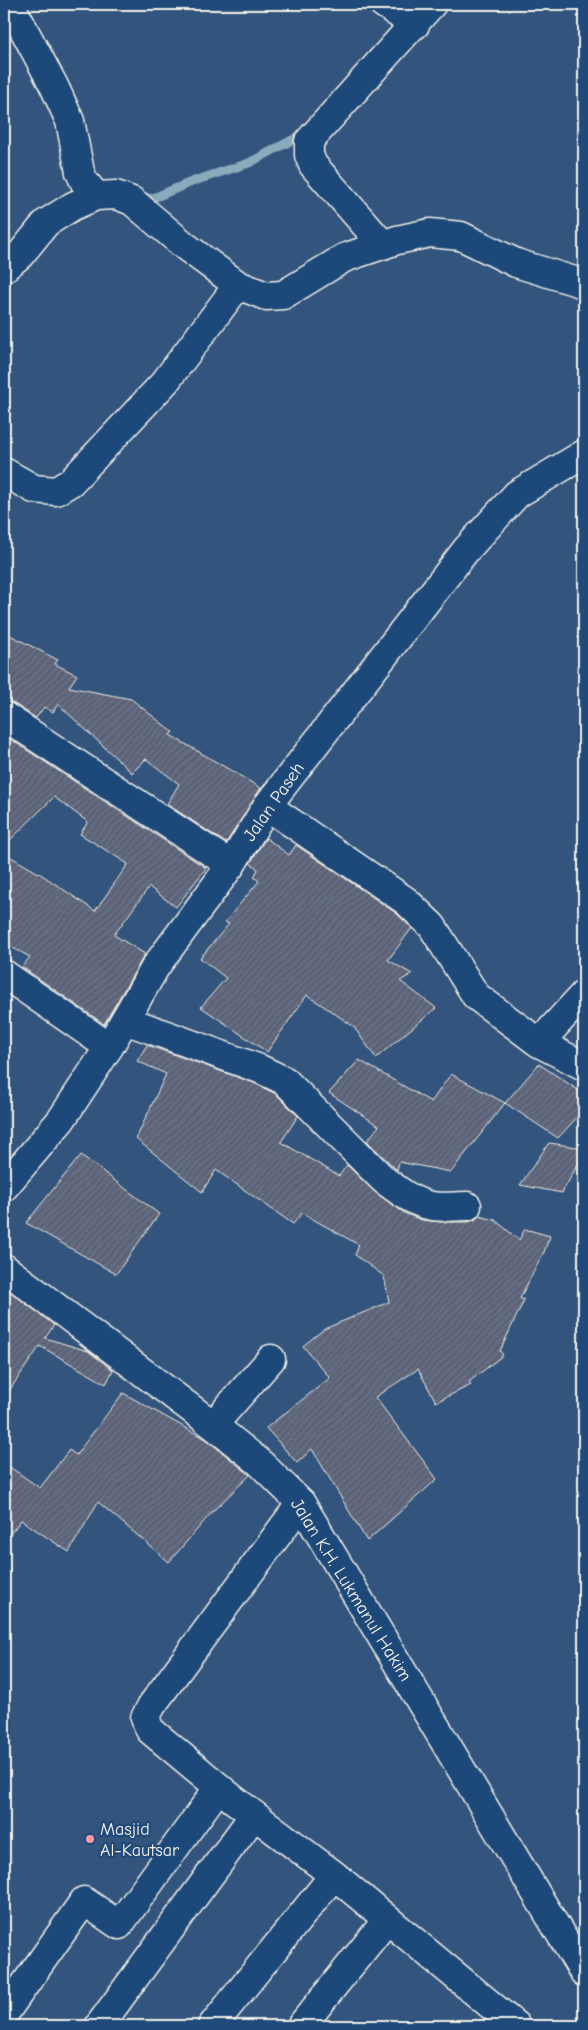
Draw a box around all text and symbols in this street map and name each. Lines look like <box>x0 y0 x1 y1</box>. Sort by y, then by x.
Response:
street label: Jalan Paseh <box>239 759 309 845</box>
street label: Jalan K.H. Lukmanul Hakim <box>286 1495 416 1685</box>
place label: Masjid Al-Kautsar <box>100 1819 180 1861</box>
marker: Masjid Al-Kautsar <box>84 1833 96 1845</box>

